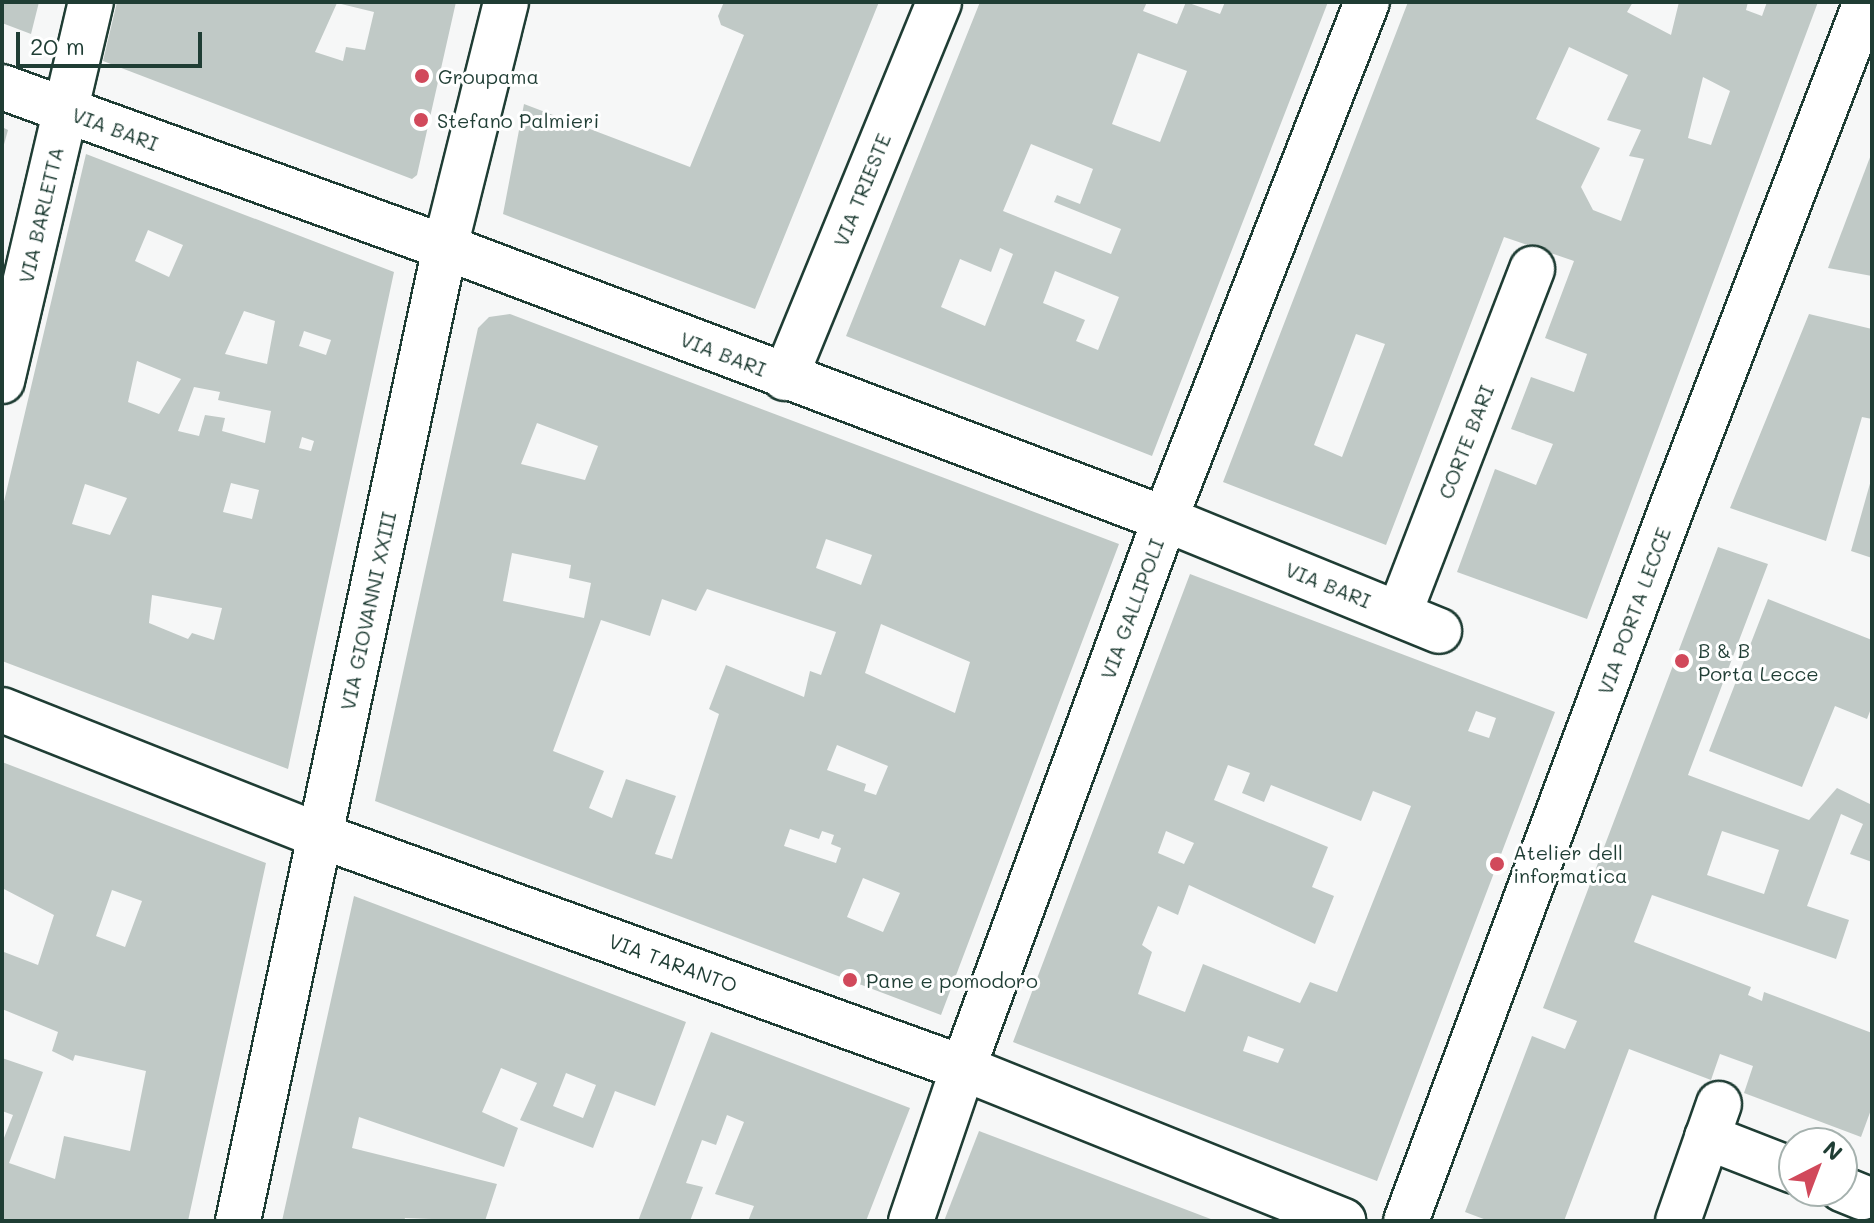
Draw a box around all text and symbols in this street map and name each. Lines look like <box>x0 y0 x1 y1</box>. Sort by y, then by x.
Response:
scale bar <box>20 16 206 66</box>
text: 20 m <box>30 30 85 61</box>
place label: Groupama <box>438 64 539 88</box>
marker: Groupama <box>413 67 431 85</box>
street label: VIA BARI <box>69 102 161 156</box>
place label: Stefano Palmieri <box>437 108 599 132</box>
marker: Stefano Palmieri <box>412 111 430 129</box>
street label: VIA TRIESTE <box>828 130 896 250</box>
street label: VIA BARLETTA <box>14 145 68 285</box>
street label: VIA BARI <box>677 327 769 381</box>
street label: CORTE BARI <box>1433 382 1499 502</box>
street label: VIA GIOVANNI XXIII <box>335 509 401 713</box>
street label: VIA PORTA LECCE <box>1593 524 1675 698</box>
street label: VIA GALLIPOLI <box>1095 536 1169 682</box>
street label: VIA BARI <box>1282 557 1374 613</box>
place label: B & B Porta Lecce <box>1698 638 1819 685</box>
marker: B & B Porta Lecce <box>1673 652 1691 670</box>
place label: Atelier dell informatica <box>1513 840 1627 887</box>
marker: Atelier dell informatica <box>1488 855 1506 873</box>
street label: VIA TARANTO <box>605 929 741 997</box>
place label: Pane e pomodoro <box>866 968 1038 992</box>
marker: Pane e pomodoro <box>841 971 859 989</box>
north arrow <box>1778 1127 1858 1207</box>
text: N <box>1817 1134 1849 1167</box>

